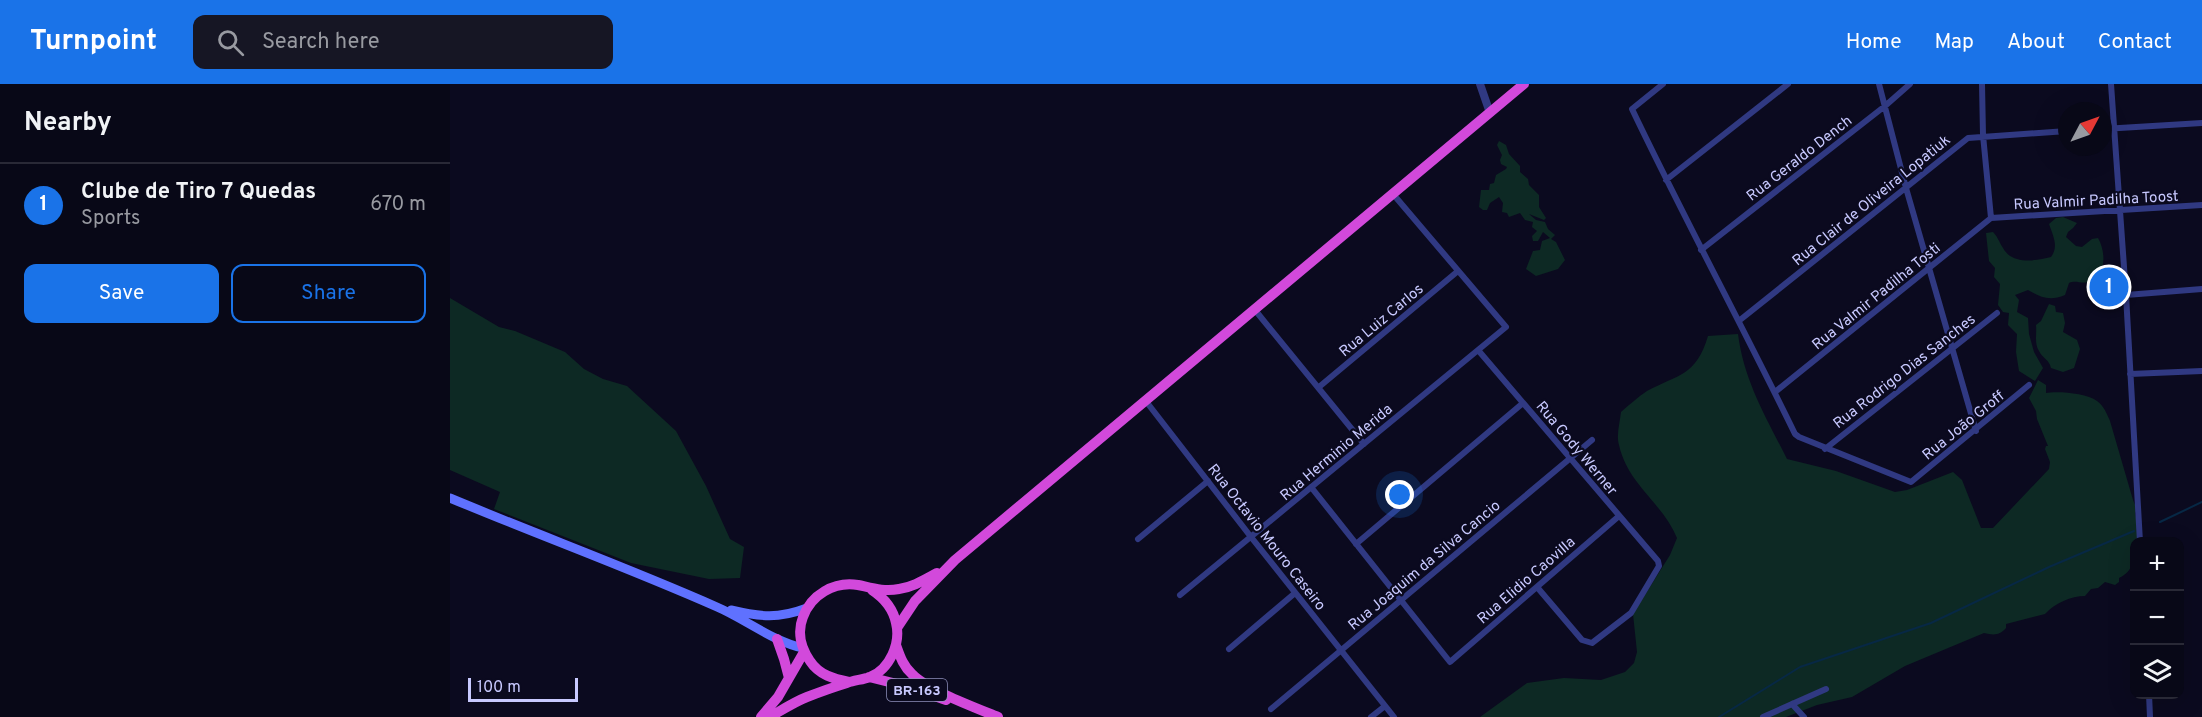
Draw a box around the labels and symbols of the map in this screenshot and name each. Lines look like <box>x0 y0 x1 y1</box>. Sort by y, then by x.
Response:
north arrow <box>2058 102 2112 156</box>
street label: Rua Geraldo Dench <box>1743 112 1857 206</box>
street label: Rua Clair de Oliveira Lopatiuk <box>1789 131 1955 271</box>
street label: Rua Valmir Padilha Toost <box>2013 188 2179 215</box>
street label: Rua Valmir Padilha Tosti <box>1809 239 1945 355</box>
pin: 1 <box>2090 264 2128 310</box>
street label: Rua Luiz Carlos <box>1336 280 1428 362</box>
street label: Rua Rodrigo Dias Sanches <box>1830 311 1980 434</box>
street label: Rua João Groff <box>1919 387 2009 465</box>
street label: Rua Gody Werner <box>1531 398 1621 500</box>
street label: Rua Herminio Merida <box>1277 401 1397 506</box>
street label: Rua Octavio Mouro Caseiro <box>1203 461 1329 615</box>
your location <box>1385 480 1414 509</box>
street label: Rua Joaquim da Silva Cancio <box>1345 497 1505 635</box>
street label: Rua Elidio Caovilla <box>1474 533 1580 629</box>
scale bar <box>468 675 578 702</box>
road number: BR-163 <box>887 679 947 701</box>

